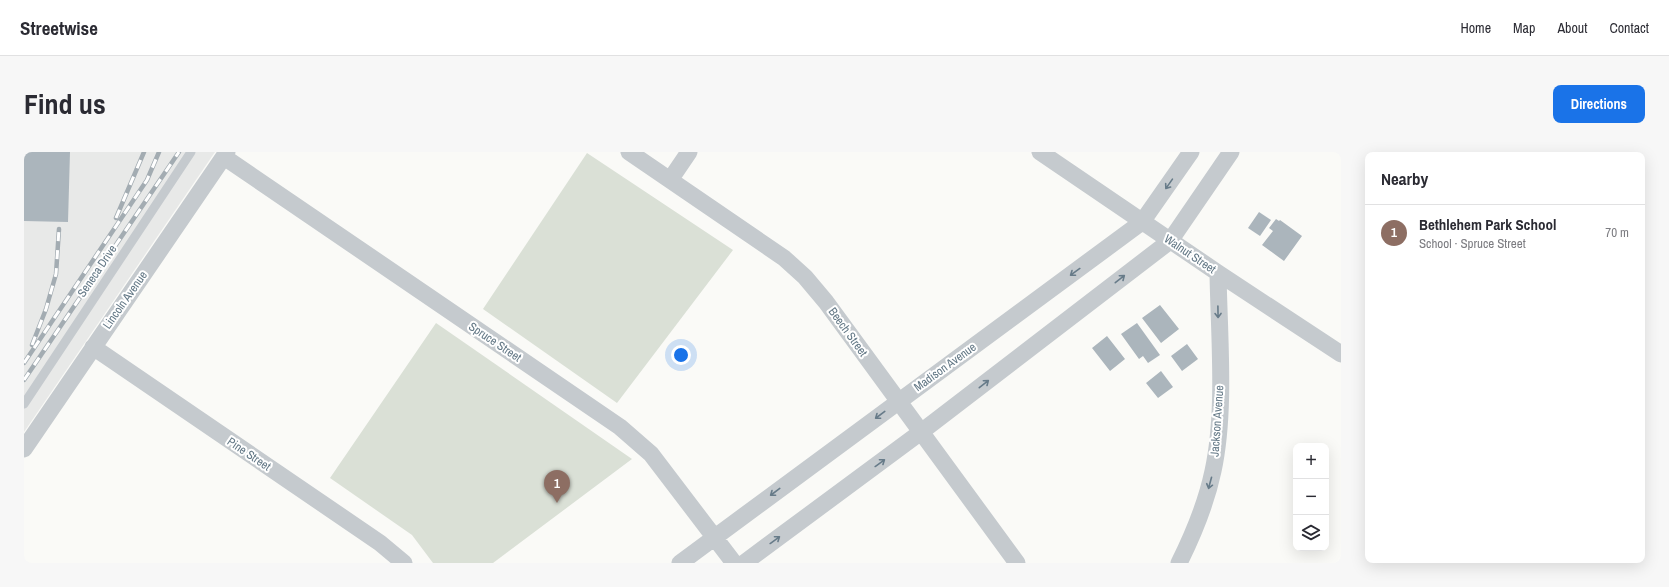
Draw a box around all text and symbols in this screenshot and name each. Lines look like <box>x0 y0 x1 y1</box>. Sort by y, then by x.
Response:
text: Streetwise <box>20 15 98 41</box>
text: Home <box>1460 19 1491 37</box>
text: Map <box>1513 19 1535 37</box>
text: About <box>1557 19 1587 37</box>
text: Contact <box>1609 19 1649 37</box>
text: Find us <box>24 85 106 123</box>
button: Directions <box>1553 85 1645 123</box>
text: Nearby <box>1381 167 1428 190</box>
one-way arrow <box>1165 178 1173 189</box>
text: Bethlehem Park School <box>1419 214 1556 235</box>
text: 1 <box>1391 224 1397 241</box>
text: 70 m <box>1605 224 1629 241</box>
street label: Walnut Street <box>1161 231 1219 277</box>
text: School · Spruce Street <box>1419 235 1526 252</box>
street label: Seneca Drive <box>74 242 120 300</box>
one-way arrow <box>1069 267 1080 276</box>
street label: Lincoln Avenue <box>99 268 151 332</box>
one-way arrow <box>1114 275 1125 284</box>
street label: Beech Street <box>825 304 871 360</box>
one-way arrow <box>1215 305 1222 318</box>
street label: Spruce Street <box>466 319 525 366</box>
street label: Madison Avenue <box>911 339 979 395</box>
your location <box>671 345 691 365</box>
one-way arrow <box>978 380 989 388</box>
street label: Jackson Avenue <box>1207 385 1227 457</box>
one-way arrow <box>874 411 885 419</box>
street label: Pine Street <box>224 434 274 475</box>
map controls <box>1293 443 1329 551</box>
button: + <box>1293 443 1329 479</box>
one-way arrow <box>874 458 885 467</box>
pin: 1 <box>544 470 570 503</box>
one-way arrow <box>1205 477 1213 490</box>
button: − <box>1293 479 1329 515</box>
one-way arrow <box>770 488 781 497</box>
button: layers <box>1293 515 1329 551</box>
one-way arrow <box>770 536 781 544</box>

